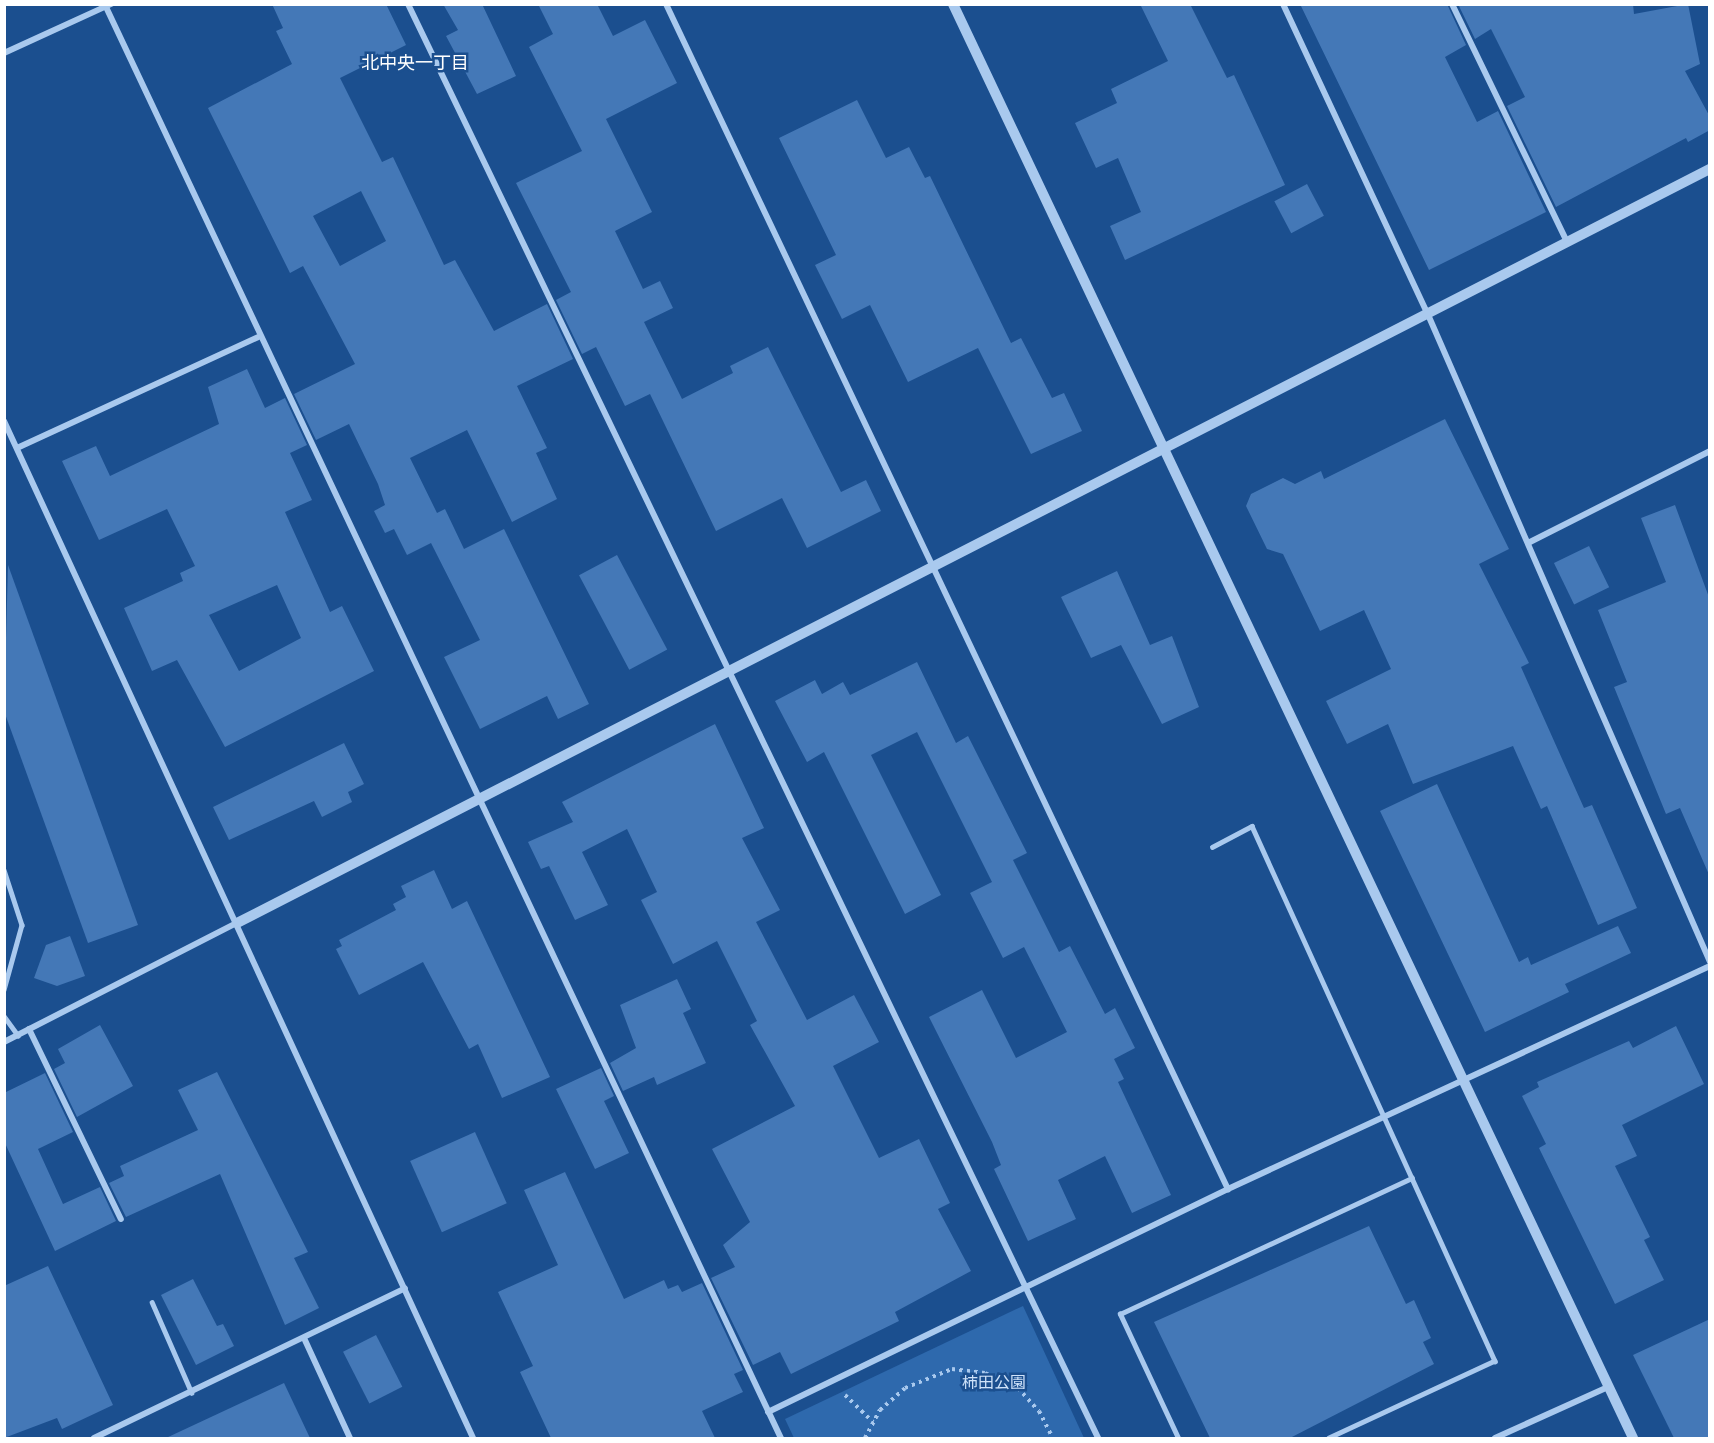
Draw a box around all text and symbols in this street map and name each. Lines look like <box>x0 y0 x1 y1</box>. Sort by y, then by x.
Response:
district label: 北中央一丁目 <box>361 51 469 73</box>
park label: 柿田公園 <box>962 1372 1026 1392</box>

